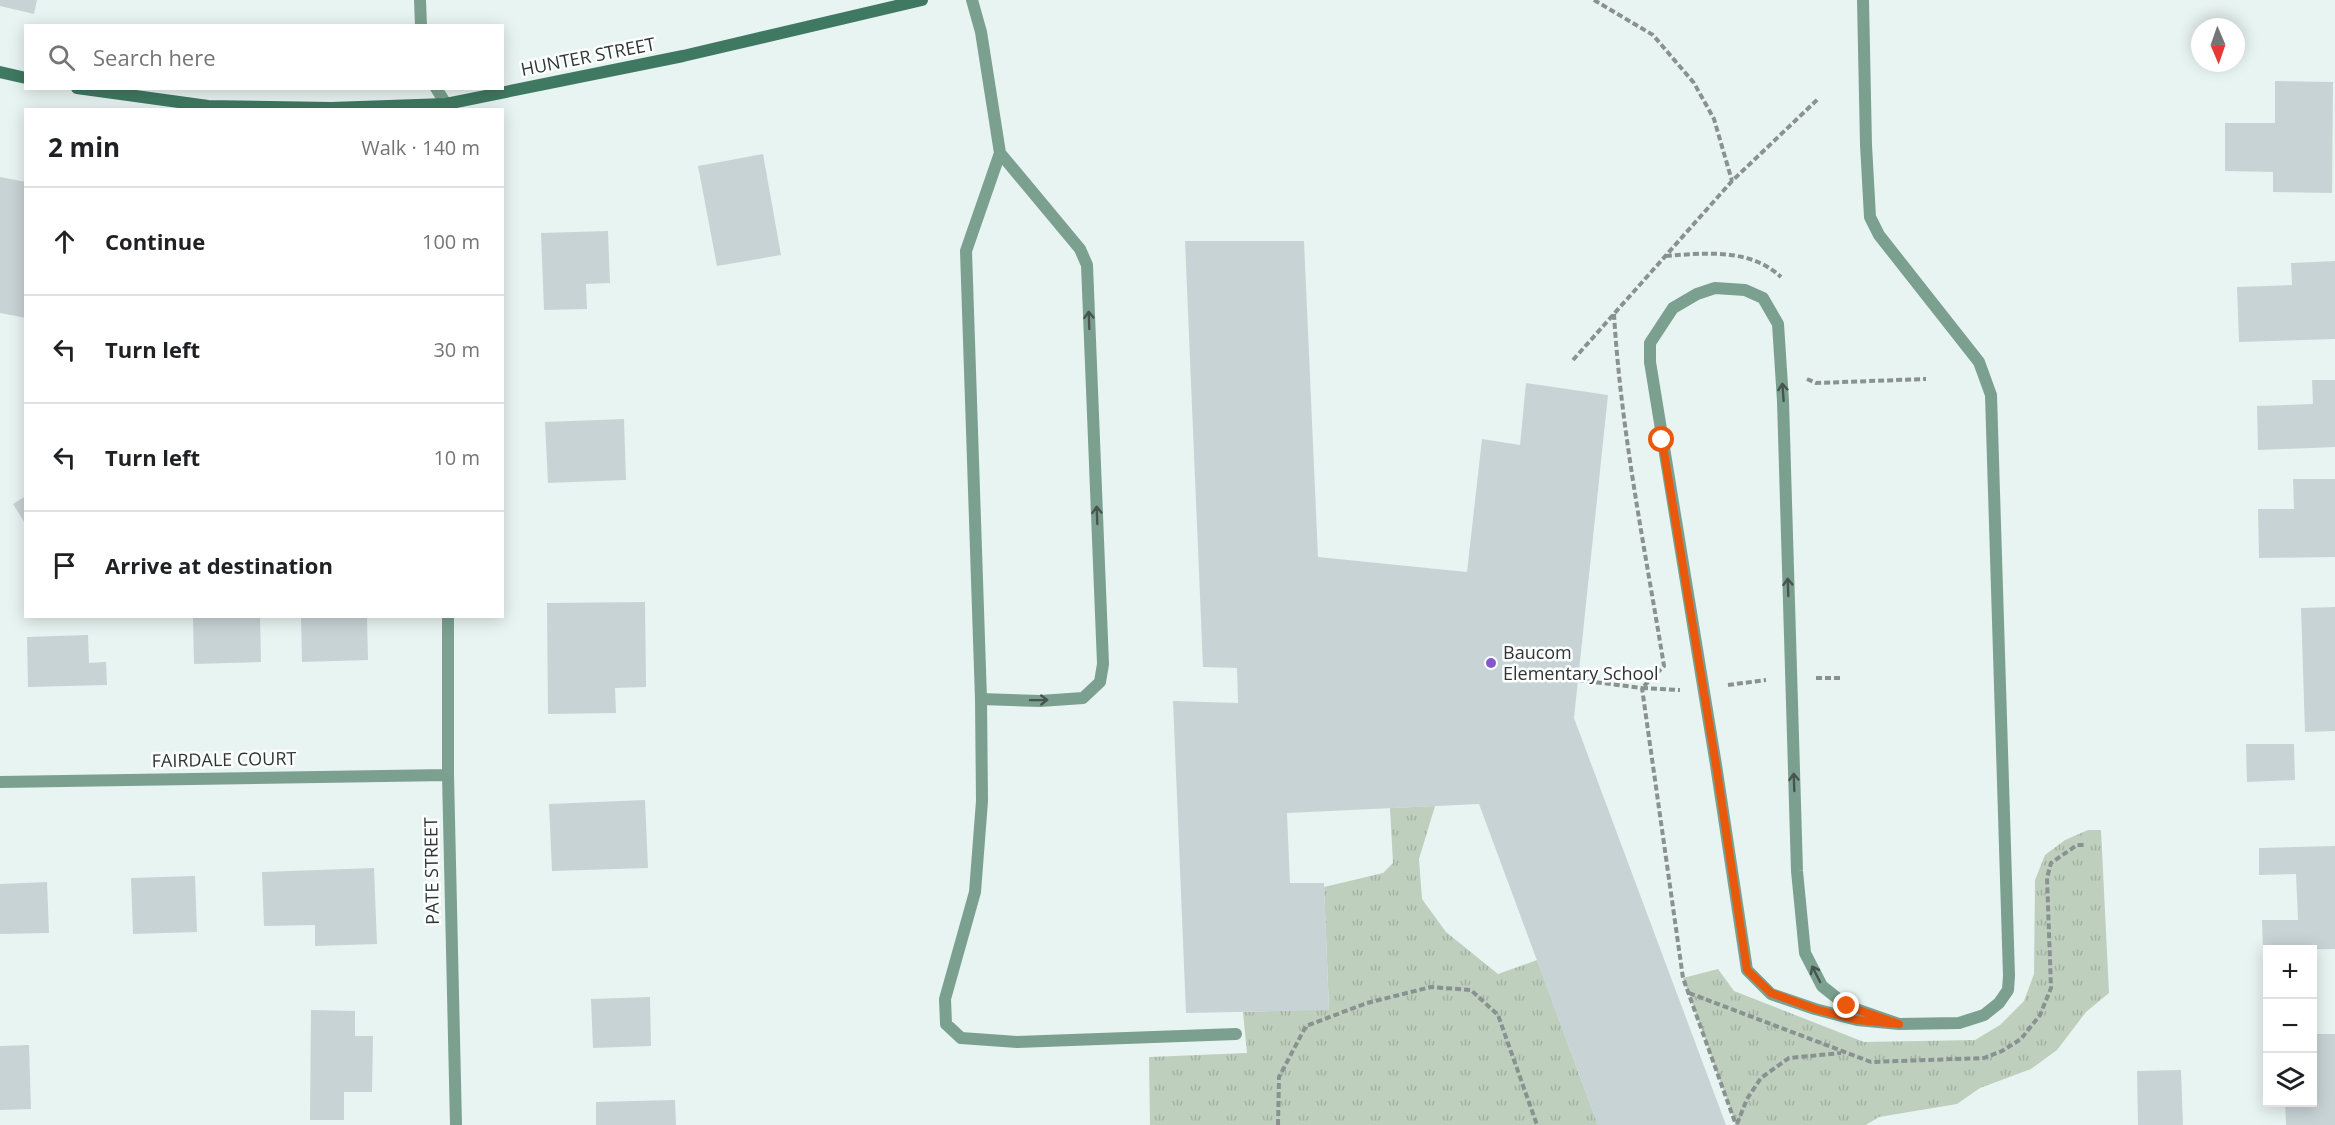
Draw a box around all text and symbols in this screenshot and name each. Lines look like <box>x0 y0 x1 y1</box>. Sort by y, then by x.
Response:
north arrow <box>2191 18 2245 72</box>
search box <box>24 24 504 90</box>
street label: HUNTER STREET <box>519 31 657 81</box>
icon: search <box>45 41 78 74</box>
text: Search here <box>93 42 216 72</box>
text: 2 min <box>48 129 120 165</box>
text: Walk · 140 m <box>361 134 480 161</box>
icon: ahead <box>48 225 81 258</box>
text: Continue <box>105 226 205 256</box>
text: 100 m <box>422 228 480 255</box>
one-way arrow <box>1083 310 1095 330</box>
icon: left <box>48 333 81 366</box>
text: Turn left <box>105 334 200 364</box>
text: 30 m <box>433 336 480 363</box>
one-way arrow <box>1777 383 1788 403</box>
route start <box>1648 426 1674 452</box>
icon: left <box>48 441 81 474</box>
text: Turn left <box>105 442 200 472</box>
text: 10 m <box>433 444 480 471</box>
one-way arrow <box>1091 505 1102 525</box>
icon: arrive <box>48 549 81 582</box>
text: Arrive at destination <box>105 550 333 580</box>
one-way arrow <box>1783 578 1794 598</box>
place label: Baucom Elementary School <box>1503 640 1659 685</box>
marker: Baucom Elementary School <box>1484 656 1498 670</box>
one-way arrow <box>1029 694 1049 706</box>
street label: FAIRDALE COURT <box>151 746 297 772</box>
one-way arrow <box>1789 773 1800 793</box>
street label: PATE STREET <box>418 817 444 925</box>
map controls <box>2263 945 2317 1107</box>
button: + <box>2263 945 2317 999</box>
one-way arrow <box>1809 965 1821 983</box>
route end <box>1833 992 1859 1018</box>
button: − <box>2263 999 2317 1053</box>
button: layers <box>2263 1053 2317 1107</box>

